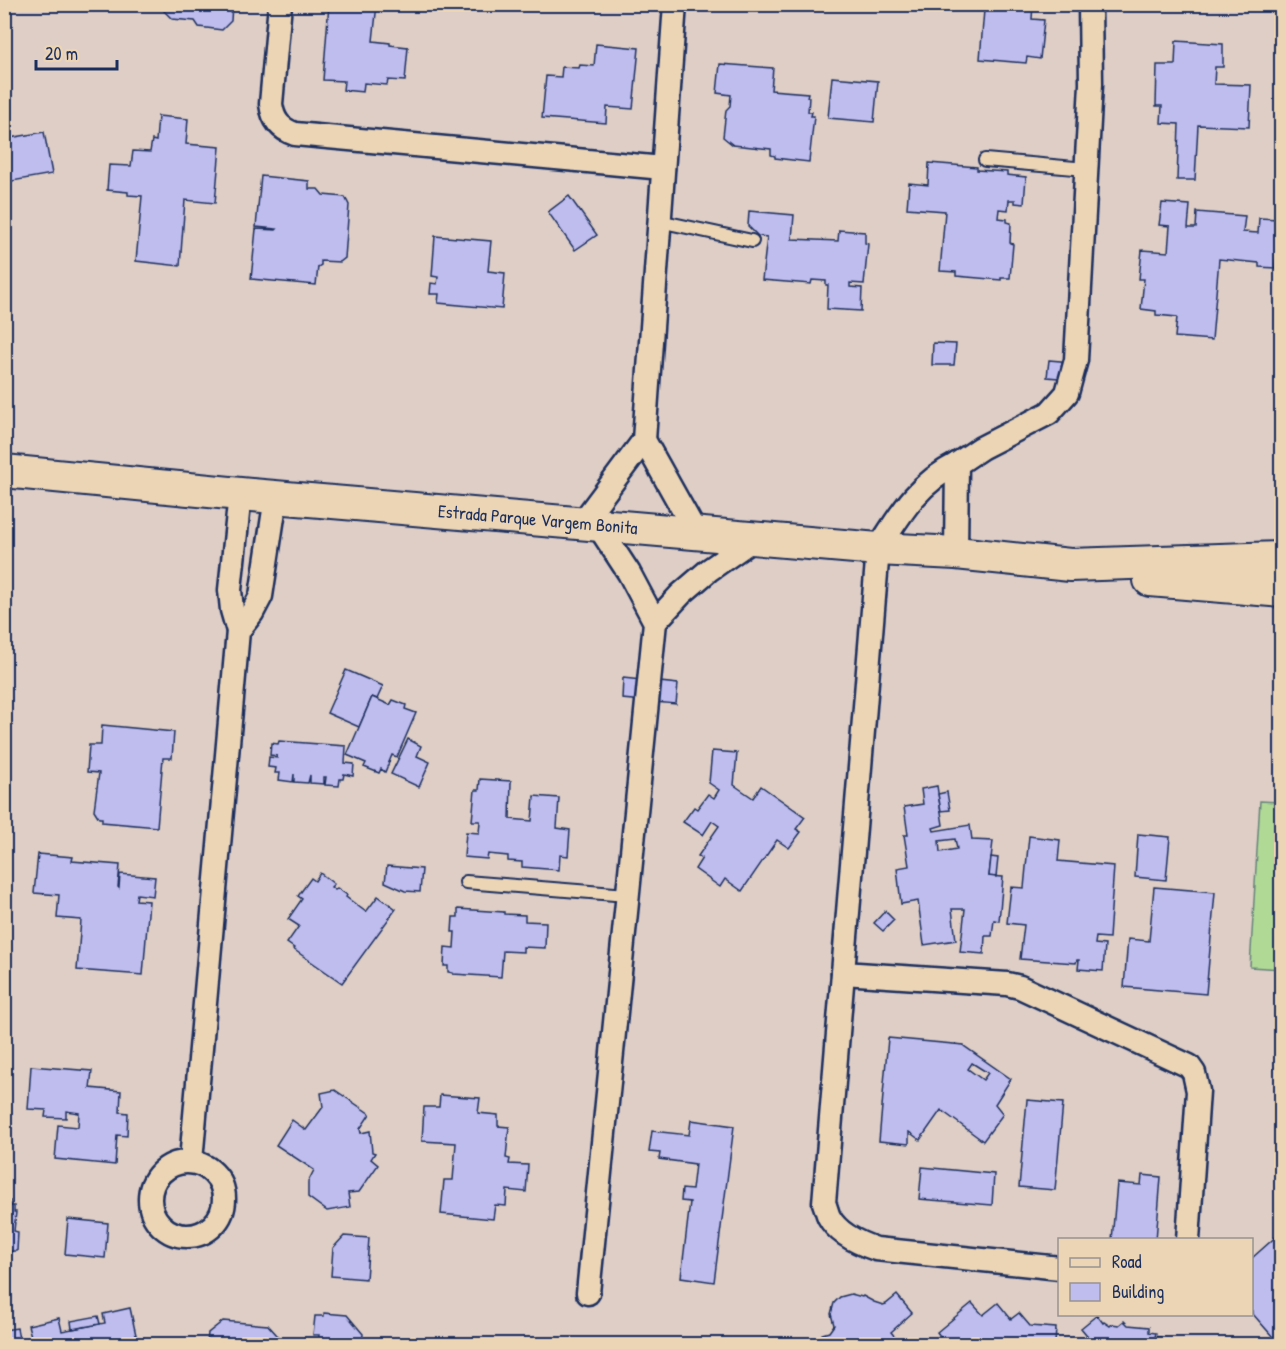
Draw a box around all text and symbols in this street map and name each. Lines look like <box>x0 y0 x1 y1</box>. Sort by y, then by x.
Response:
scale bar <box>36 33 117 71</box>
text: 20 m <box>45 41 78 66</box>
street label: Estrada Parque Vargem Bonita <box>437 498 639 540</box>
legend <box>1058 1238 1253 1316</box>
text: Road <box>1112 1249 1142 1274</box>
text: Building <box>1112 1279 1164 1304</box>

